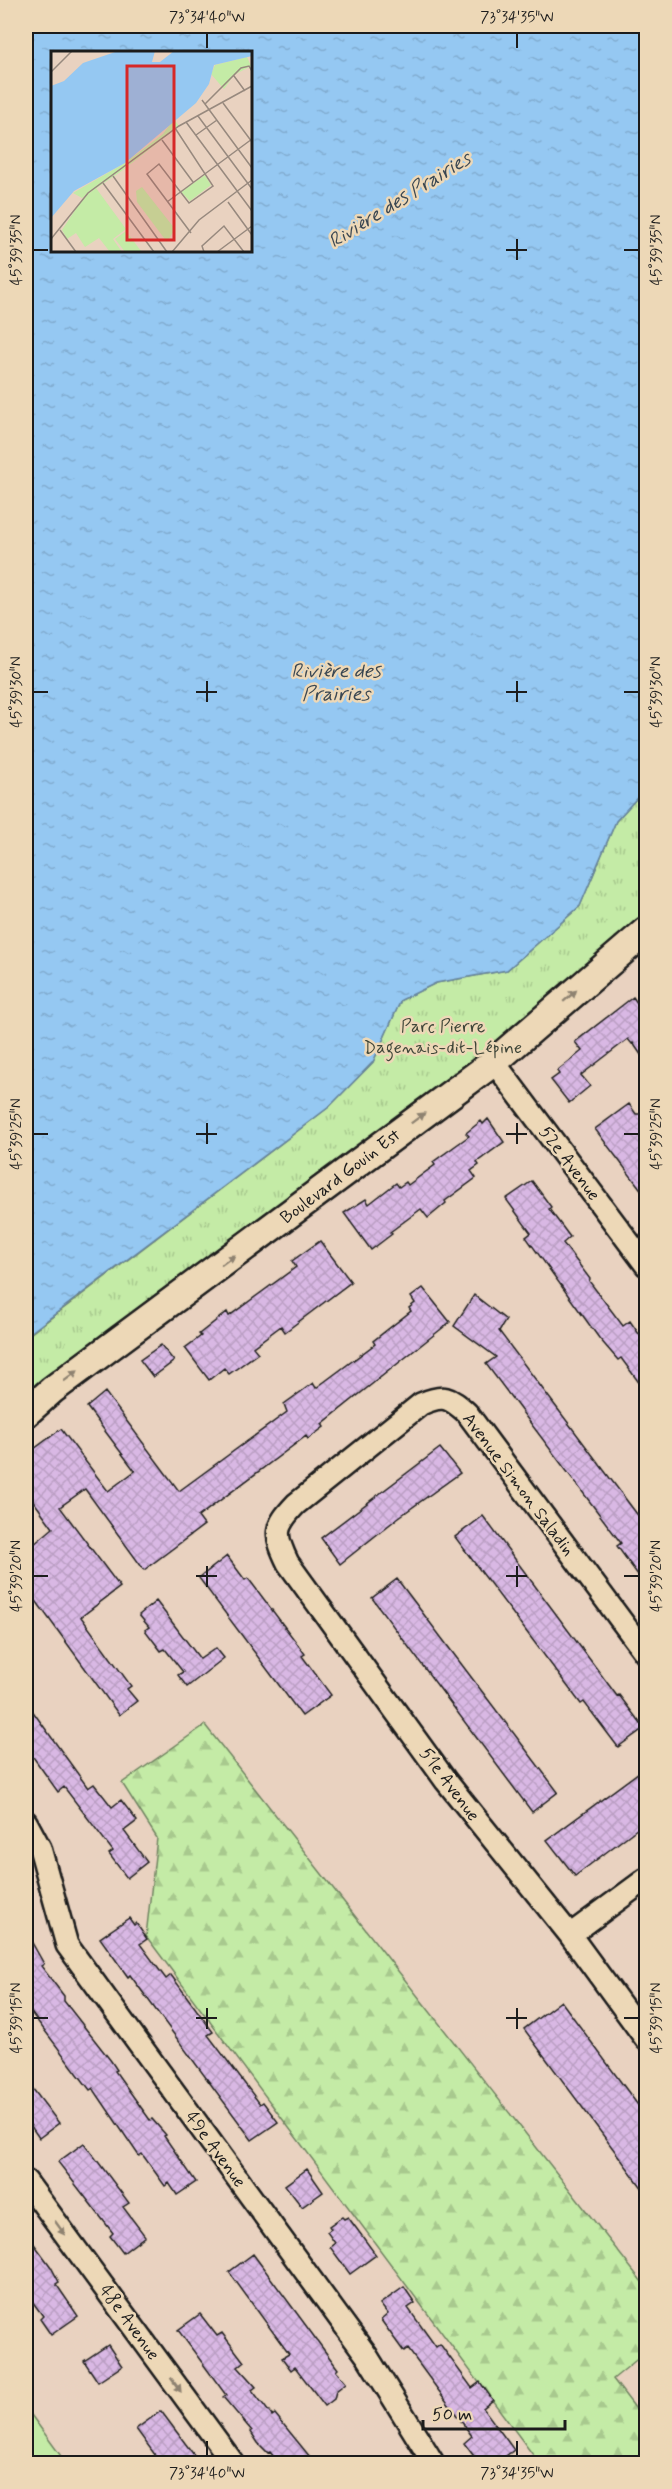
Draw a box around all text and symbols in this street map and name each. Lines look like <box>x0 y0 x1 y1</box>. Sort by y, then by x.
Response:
text: 73°34'40"W <box>169 8 245 28</box>
text: 73°34'35"W <box>480 8 554 28</box>
inset map <box>51 51 252 252</box>
water label: Rivière des Prairies <box>323 144 478 255</box>
text: 45°39'35"N <box>7 215 27 285</box>
text: 45°39'35"N <box>647 215 667 285</box>
text: 45°39'30"N <box>7 656 27 728</box>
text: 45°39'30"N <box>647 656 667 728</box>
water label: Rivière des Prairies <box>291 658 383 708</box>
one-way arrow <box>562 990 577 1003</box>
park label: Parc Pierre Dagenais-dit-Lépine <box>364 1015 522 1062</box>
text: 45°39'25"N <box>7 1098 27 1170</box>
text: 45°39'25"N <box>647 1098 667 1170</box>
one-way arrow <box>409 1112 425 1124</box>
street label: 52e Avenue <box>533 1121 605 1206</box>
street label: Boulevard Gouin Est <box>276 1123 406 1230</box>
one-way arrow <box>220 1254 235 1266</box>
one-way arrow <box>63 1370 79 1382</box>
street label: Avenue Simon Saladin <box>456 1408 580 1561</box>
text: 45°39'20"N <box>7 1540 27 1612</box>
text: 45°39'20"N <box>647 1540 667 1612</box>
street label: 51e Avenue <box>414 1743 485 1826</box>
text: 45°39'15"N <box>7 1983 27 2053</box>
text: 45°39'15"N <box>647 1983 667 2053</box>
street label: 49e Avenue <box>179 2106 251 2193</box>
one-way arrow <box>54 2219 66 2235</box>
street label: 48e Avenue <box>94 2280 165 2365</box>
one-way arrow <box>170 2376 182 2392</box>
scale bar <box>423 2393 566 2431</box>
text: 50 m <box>432 2403 472 2427</box>
text: 73°34'40"W <box>169 2464 245 2484</box>
text: 73°34'35"W <box>480 2464 554 2484</box>

